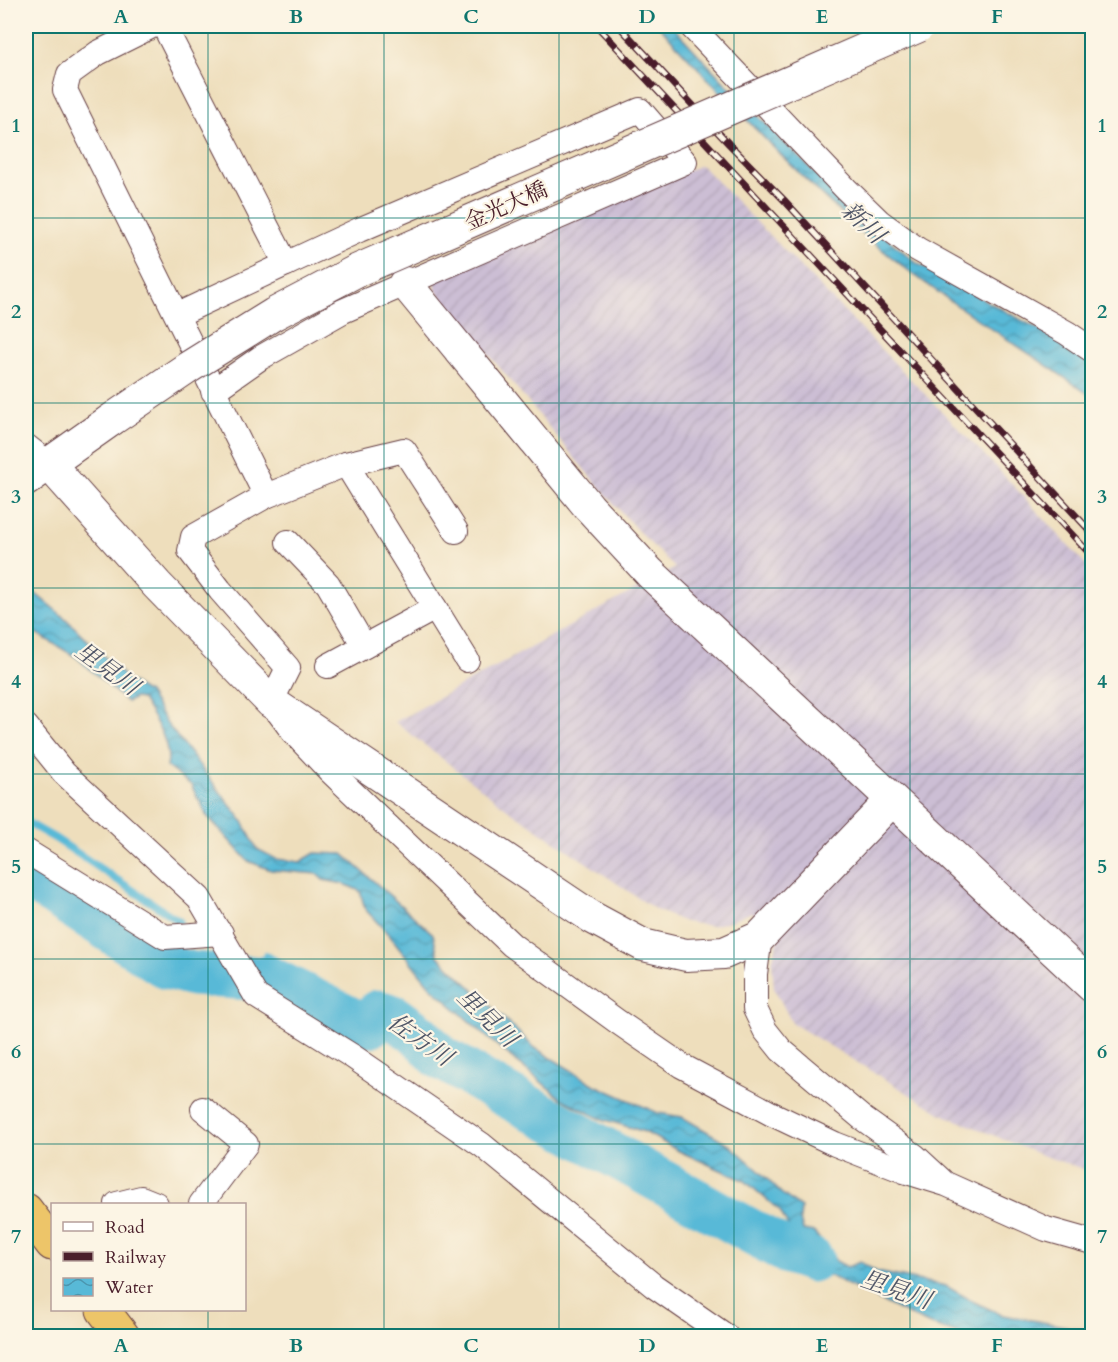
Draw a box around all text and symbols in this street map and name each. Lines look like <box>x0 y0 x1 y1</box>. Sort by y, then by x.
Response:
text: A <box>113 3 129 30</box>
text: B <box>289 3 303 30</box>
text: C <box>463 3 479 30</box>
text: D <box>638 3 656 30</box>
text: E <box>816 3 828 30</box>
text: F <box>991 3 1003 30</box>
text: 1 <box>11 112 21 139</box>
text: 1 <box>1097 112 1107 139</box>
street label: 金光大橋 <box>460 174 552 238</box>
water label: 新川 <box>834 195 894 253</box>
text: 2 <box>11 298 21 325</box>
text: 2 <box>1097 298 1107 325</box>
text: 3 <box>11 483 21 510</box>
text: 3 <box>1097 483 1107 510</box>
water label: 里見川 <box>68 634 148 705</box>
text: 4 <box>11 668 21 695</box>
text: 4 <box>1097 668 1107 695</box>
text: 5 <box>11 853 21 880</box>
text: 5 <box>1097 853 1107 880</box>
water label: 里見川 <box>450 981 527 1057</box>
water label: 佐方川 <box>381 1006 461 1076</box>
text: 6 <box>11 1038 21 1065</box>
text: 6 <box>1097 1038 1107 1065</box>
legend <box>51 1203 246 1311</box>
text: Road <box>105 1215 145 1240</box>
text: 7 <box>11 1223 21 1250</box>
text: 7 <box>1097 1223 1107 1250</box>
text: Railway <box>105 1245 167 1270</box>
water label: 里見川 <box>857 1263 938 1318</box>
text: Water <box>104 1275 154 1300</box>
text: A <box>113 1332 129 1359</box>
text: B <box>289 1332 303 1359</box>
text: C <box>463 1332 479 1359</box>
text: D <box>638 1332 656 1359</box>
text: E <box>816 1332 828 1359</box>
text: F <box>991 1332 1003 1359</box>

